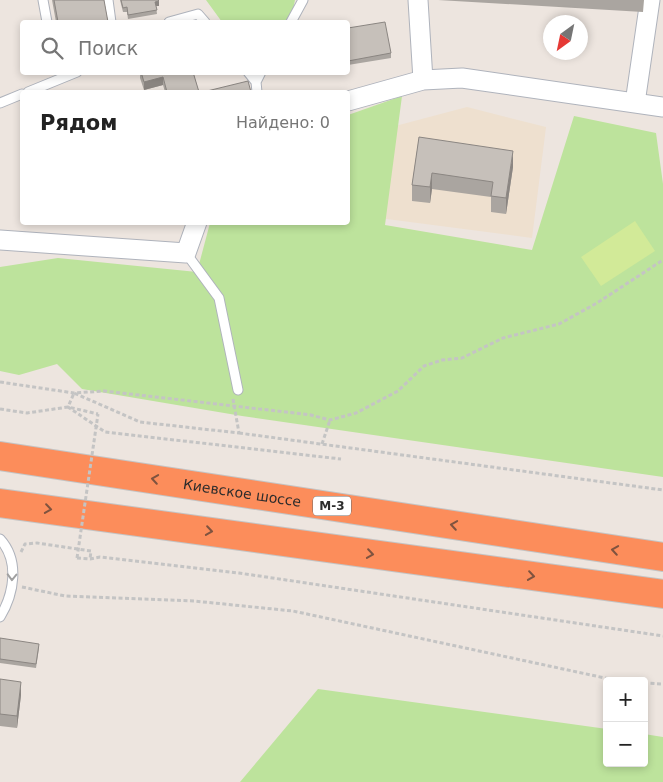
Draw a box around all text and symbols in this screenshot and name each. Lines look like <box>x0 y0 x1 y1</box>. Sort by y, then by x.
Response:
north arrow <box>543 15 588 60</box>
search box <box>20 20 350 75</box>
icon: search <box>38 34 66 62</box>
text: Поиск <box>78 37 138 59</box>
text: Рядом <box>40 111 117 135</box>
text: Найдено: 0 <box>236 113 330 132</box>
one-way arrow <box>151 475 159 485</box>
street label: Киевское шоссе <box>182 476 302 510</box>
road number: М-3 <box>313 496 351 516</box>
one-way arrow <box>44 504 53 514</box>
one-way arrow <box>450 520 458 531</box>
one-way arrow <box>205 526 214 536</box>
one-way arrow <box>610 545 619 555</box>
one-way arrow <box>366 548 375 558</box>
one-way arrow <box>527 570 536 580</box>
one-way arrow <box>7 574 17 582</box>
map controls <box>603 677 648 767</box>
button: + <box>603 677 648 722</box>
button: − <box>603 722 648 767</box>

